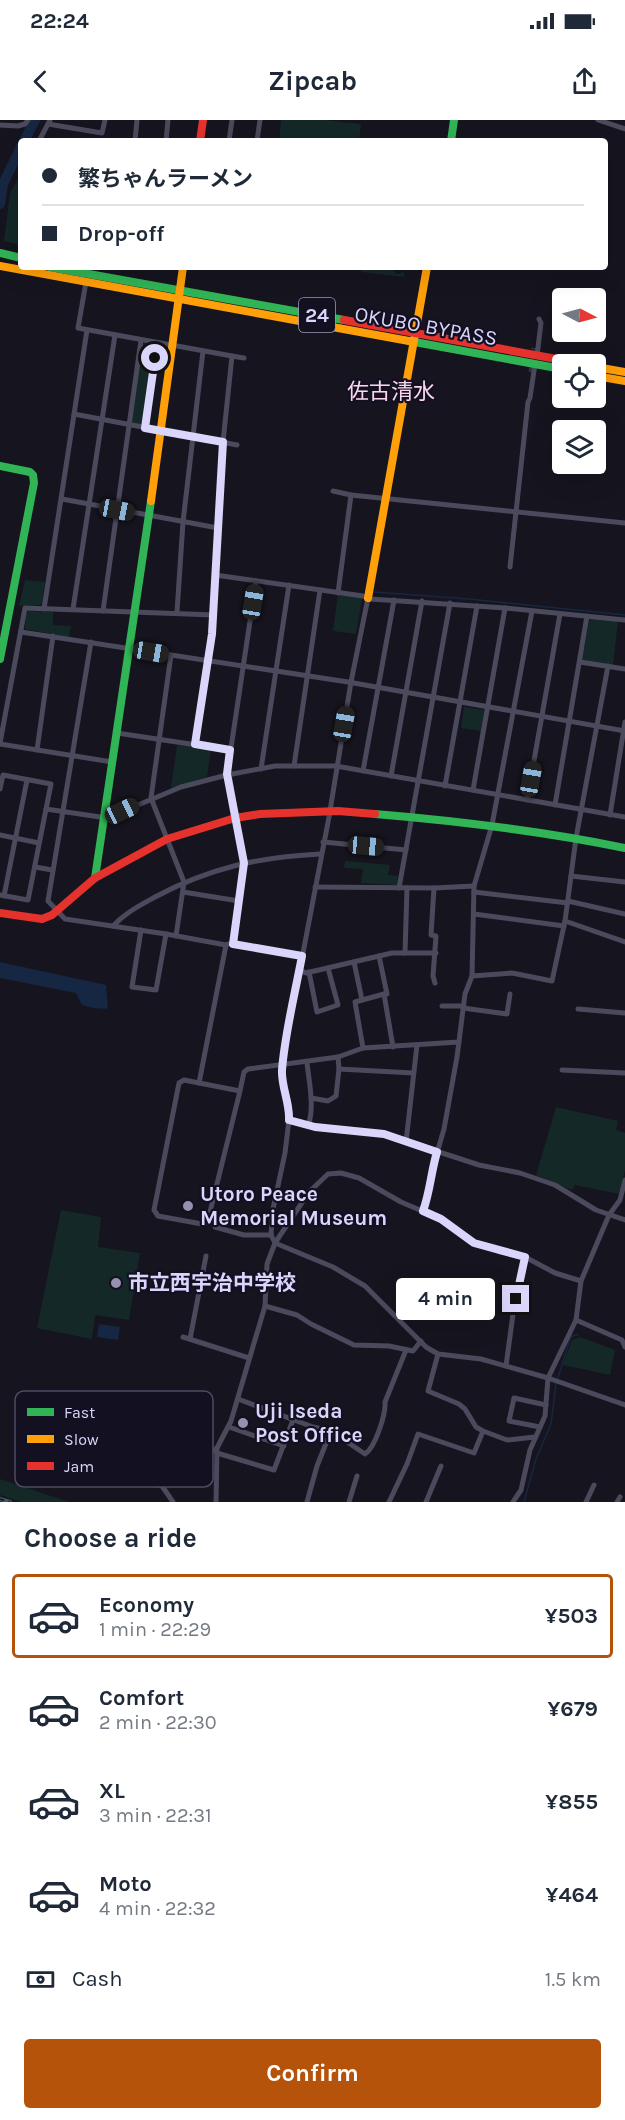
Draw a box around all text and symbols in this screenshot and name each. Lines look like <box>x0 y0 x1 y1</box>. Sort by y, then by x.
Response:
text: 22:24 <box>30 8 89 34</box>
icon: back <box>24 65 57 98</box>
text: Zipcab <box>268 65 357 97</box>
icon: share <box>568 65 601 98</box>
text: 繁ちゃんラーメン <box>78 166 253 192</box>
text: Drop-off <box>78 221 164 247</box>
north arrow <box>552 288 606 342</box>
map controls <box>552 288 606 474</box>
road number: 24 <box>299 298 335 332</box>
street label: OKUBO BYPASS <box>353 302 499 350</box>
route start <box>141 344 168 371</box>
button: locate <box>552 354 606 408</box>
district label: 佐古清水 <box>347 379 435 405</box>
button: layers <box>552 420 606 474</box>
car <box>98 498 136 522</box>
car <box>241 583 265 621</box>
car <box>132 640 170 664</box>
car <box>332 705 356 743</box>
car <box>519 760 543 798</box>
car <box>102 795 142 827</box>
car <box>347 835 385 857</box>
place label: Utoro Peace Memorial Museum <box>200 1182 387 1230</box>
marker: Utoro Peace Memorial Museum <box>181 1199 195 1213</box>
place label: 市立西宇治中学校 <box>128 1271 296 1295</box>
marker: 市立西宇治中学校 <box>109 1276 123 1290</box>
callout: 4 min <box>396 1278 495 1320</box>
route end <box>502 1285 529 1312</box>
text: 4 min <box>418 1287 473 1310</box>
legend <box>15 1391 213 1487</box>
place label: Uji Iseda Post Office <box>255 1399 363 1447</box>
text: Fast <box>64 1403 95 1422</box>
marker: Uji Iseda Post Office <box>236 1416 250 1430</box>
text: Slow <box>64 1430 99 1449</box>
text: Jam <box>64 1457 94 1476</box>
text: Choose a ride <box>24 1522 197 1554</box>
icon: car <box>27 1589 81 1643</box>
text: Economy <box>99 1592 194 1618</box>
text: ¥503 <box>545 1603 598 1629</box>
text: 1 min · 22:29 <box>99 1618 211 1641</box>
icon: car <box>27 1682 81 1736</box>
text: Comfort <box>99 1685 184 1711</box>
text: ¥679 <box>547 1696 598 1722</box>
text: 2 min · 22:30 <box>99 1711 217 1734</box>
icon: car <box>27 1775 81 1829</box>
text: XL <box>99 1778 125 1804</box>
text: ¥855 <box>545 1789 598 1815</box>
text: 3 min · 22:31 <box>99 1804 212 1827</box>
icon: car <box>27 1868 81 1922</box>
text: Moto <box>99 1871 152 1897</box>
text: ¥464 <box>546 1882 598 1908</box>
text: 4 min · 22:32 <box>99 1897 216 1920</box>
icon: cash <box>24 1963 57 1996</box>
text: Cash <box>72 1966 122 1992</box>
text: 1.5 km <box>545 1968 601 1991</box>
button: Confirm <box>24 2039 601 2108</box>

